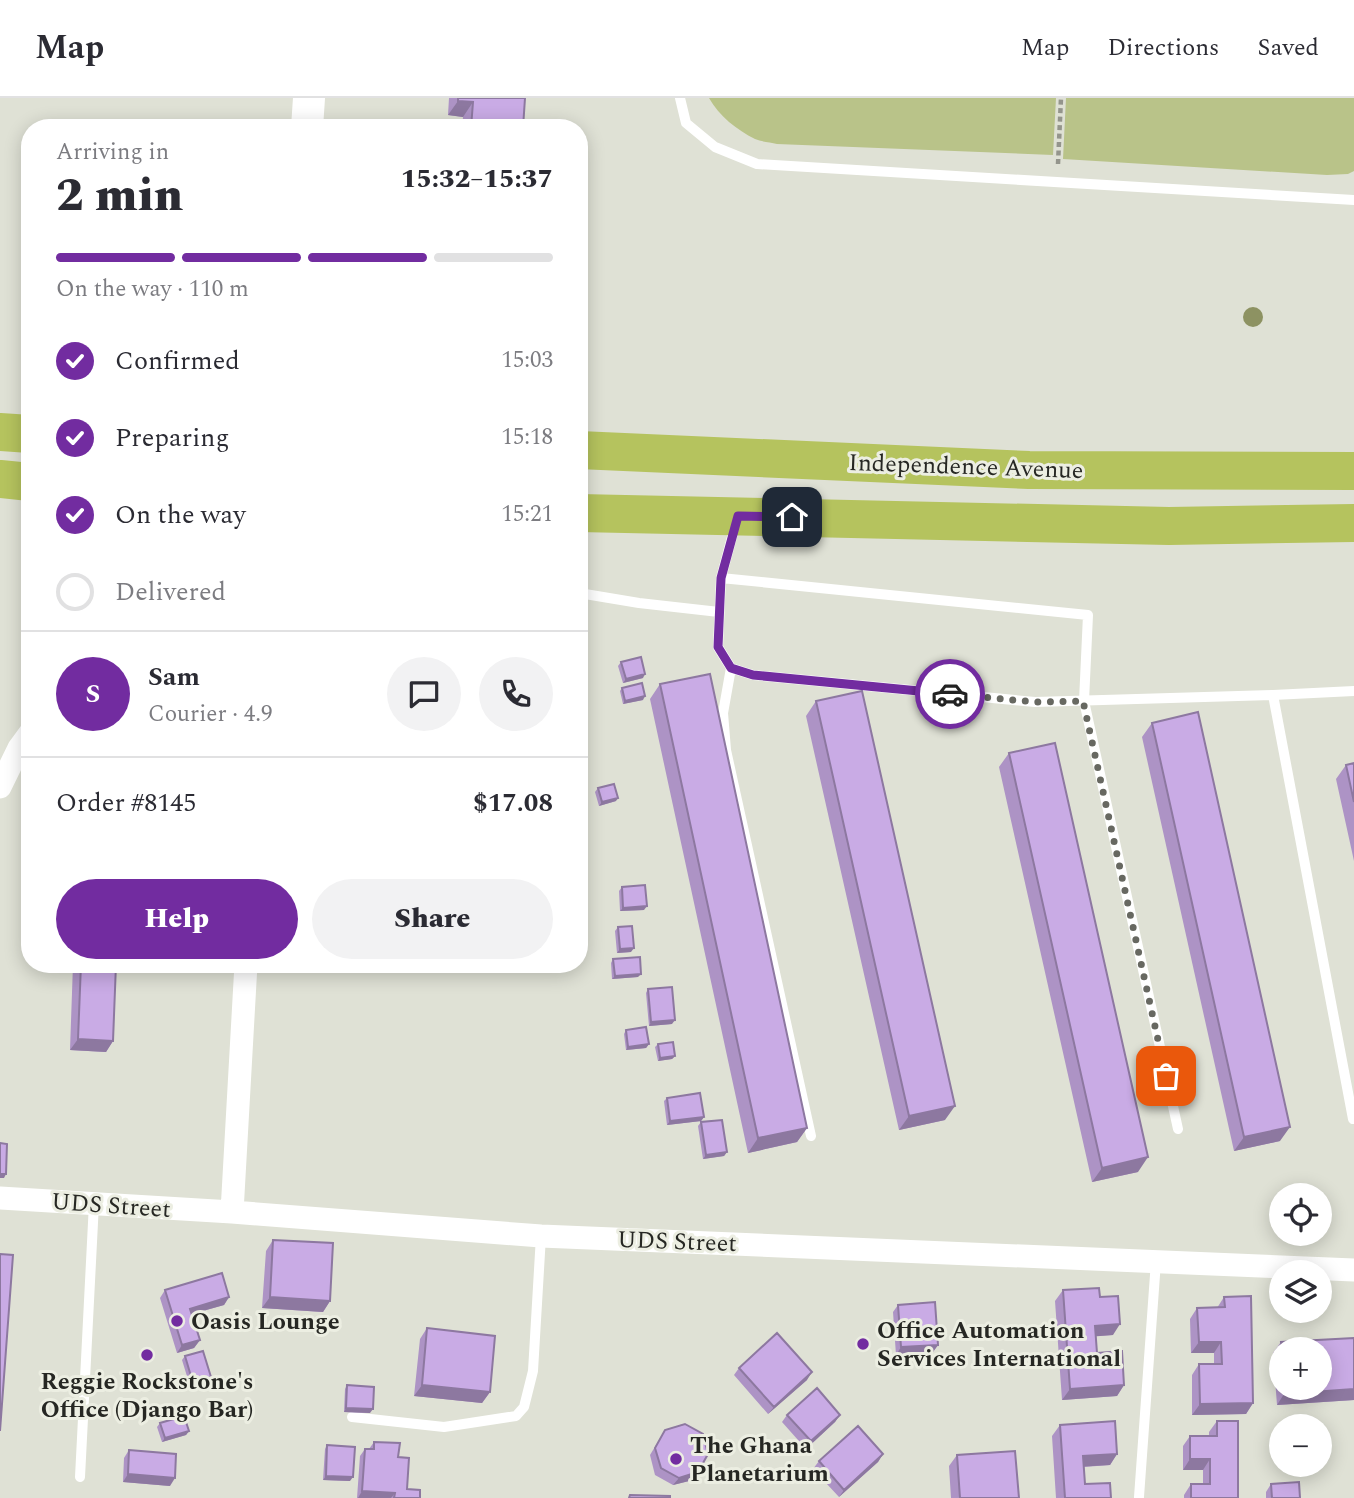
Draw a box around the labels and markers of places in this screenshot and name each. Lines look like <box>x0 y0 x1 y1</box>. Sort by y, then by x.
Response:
pin <box>762 487 822 547</box>
pin <box>1136 1046 1196 1106</box>
place label: Oasis Lounge <box>191 1304 340 1340</box>
marker: Oasis Lounge <box>169 1313 185 1329</box>
place label: Office Automation Services International <box>877 1313 1121 1377</box>
marker: Office Automation Services International <box>855 1336 871 1352</box>
marker: Reggie Rockstone's Office (Django Bar) <box>139 1347 155 1363</box>
place label: Reggie Rockstone's Office (Django Bar) <box>40 1364 254 1428</box>
place label: The Ghana Planetarium <box>690 1428 829 1492</box>
marker: The Ghana Planetarium <box>668 1451 684 1467</box>

